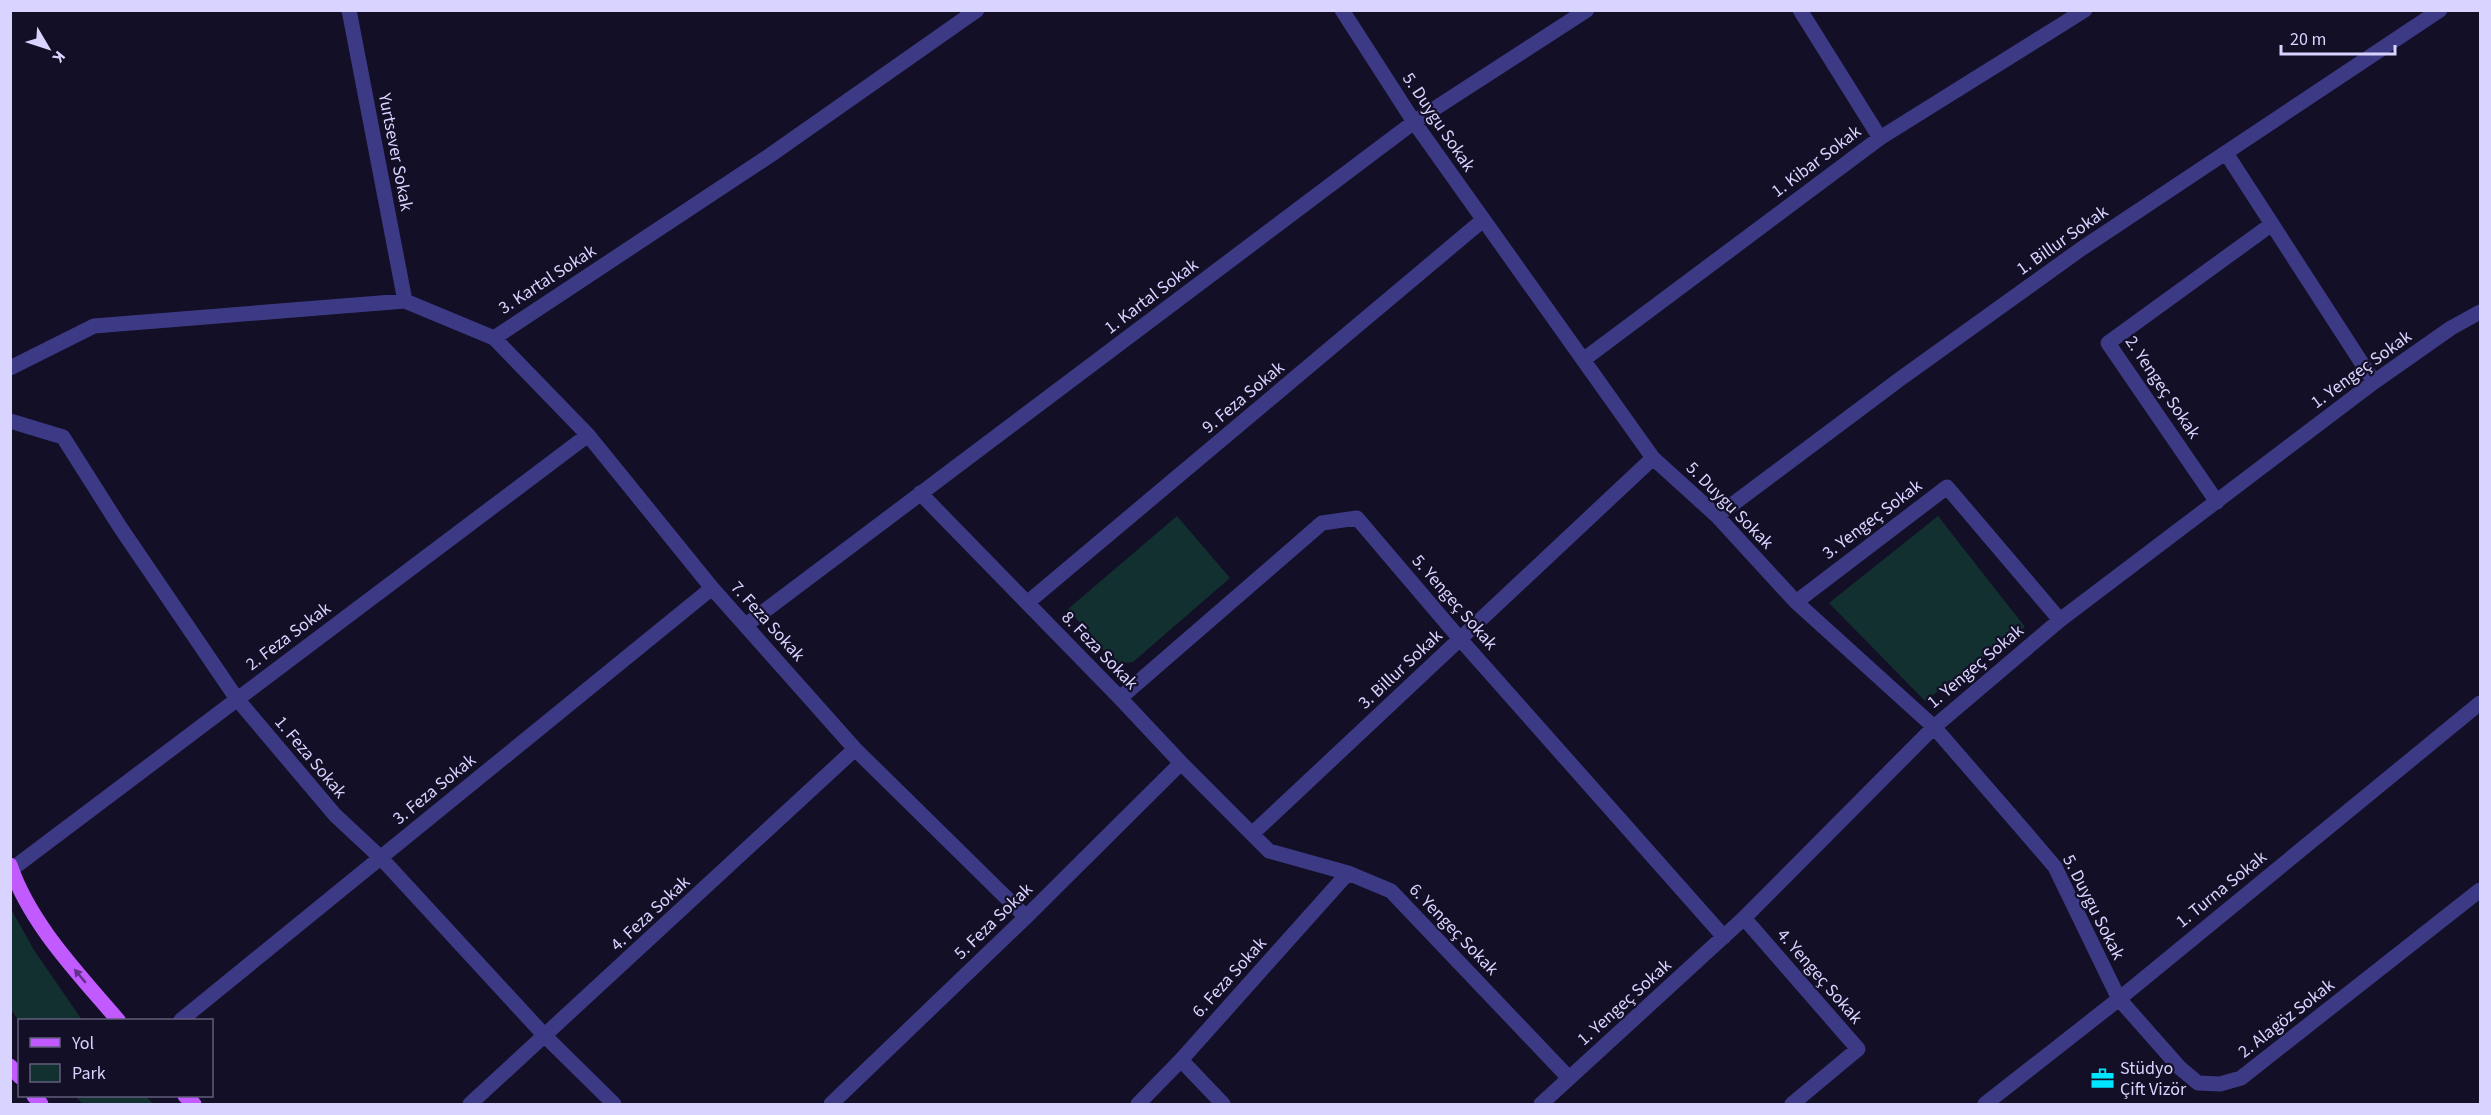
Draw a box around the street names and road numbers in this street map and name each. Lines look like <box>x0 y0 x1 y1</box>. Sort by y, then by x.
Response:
street label: 5. Duygu Sokak <box>1396 68 1481 177</box>
street label: Yurtsever Sokak <box>372 90 419 213</box>
street label: 1. Kibar Sokak <box>1766 119 1866 203</box>
street label: 1. Billur Sokak <box>2011 199 2113 281</box>
street label: 3. Kartal Sokak <box>494 238 601 320</box>
street label: 1. Kartal Sokak <box>1099 253 1204 340</box>
street label: 1. Yengeç Sokak <box>2306 324 2417 415</box>
street label: 2. Yengeç Sokak <box>2119 331 2206 444</box>
street label: 9. Feza Sokak <box>1197 355 1290 439</box>
street label: 5. Duygu Sokak <box>1680 456 1779 555</box>
street label: 3. Yengeç Sokak <box>1817 473 1928 565</box>
street label: 5. Yengeç Sokak <box>1406 549 1503 656</box>
street label: 7. Feza Sokak <box>725 576 811 667</box>
street label: 2. Feza Sokak <box>241 596 336 677</box>
street label: 8. Feza Sokak <box>1056 605 1144 695</box>
street label: 1. Yengeç Sokak <box>1922 618 2029 714</box>
street label: 3. Billur Sokak <box>1353 624 1448 715</box>
street label: 1. Feza Sokak <box>269 711 353 804</box>
street label: 3. Feza Sokak <box>387 748 481 831</box>
street label: 1. Turna Sokak <box>2171 845 2272 934</box>
street label: 5. Duygu Sokak <box>2056 850 2131 964</box>
street label: 4. Feza Sokak <box>605 870 696 957</box>
street label: 5. Feza Sokak <box>948 877 1038 965</box>
street label: 6. Yengeç Sokak <box>1403 878 1504 981</box>
street label: 4. Yengeç Sokak <box>1771 923 1868 1030</box>
street label: 6. Feza Sokak <box>1186 932 1272 1023</box>
street label: 1. Yengeç Sokak <box>1572 953 1677 1052</box>
street label: 2. Alagöz Sokak <box>2233 973 2340 1064</box>

